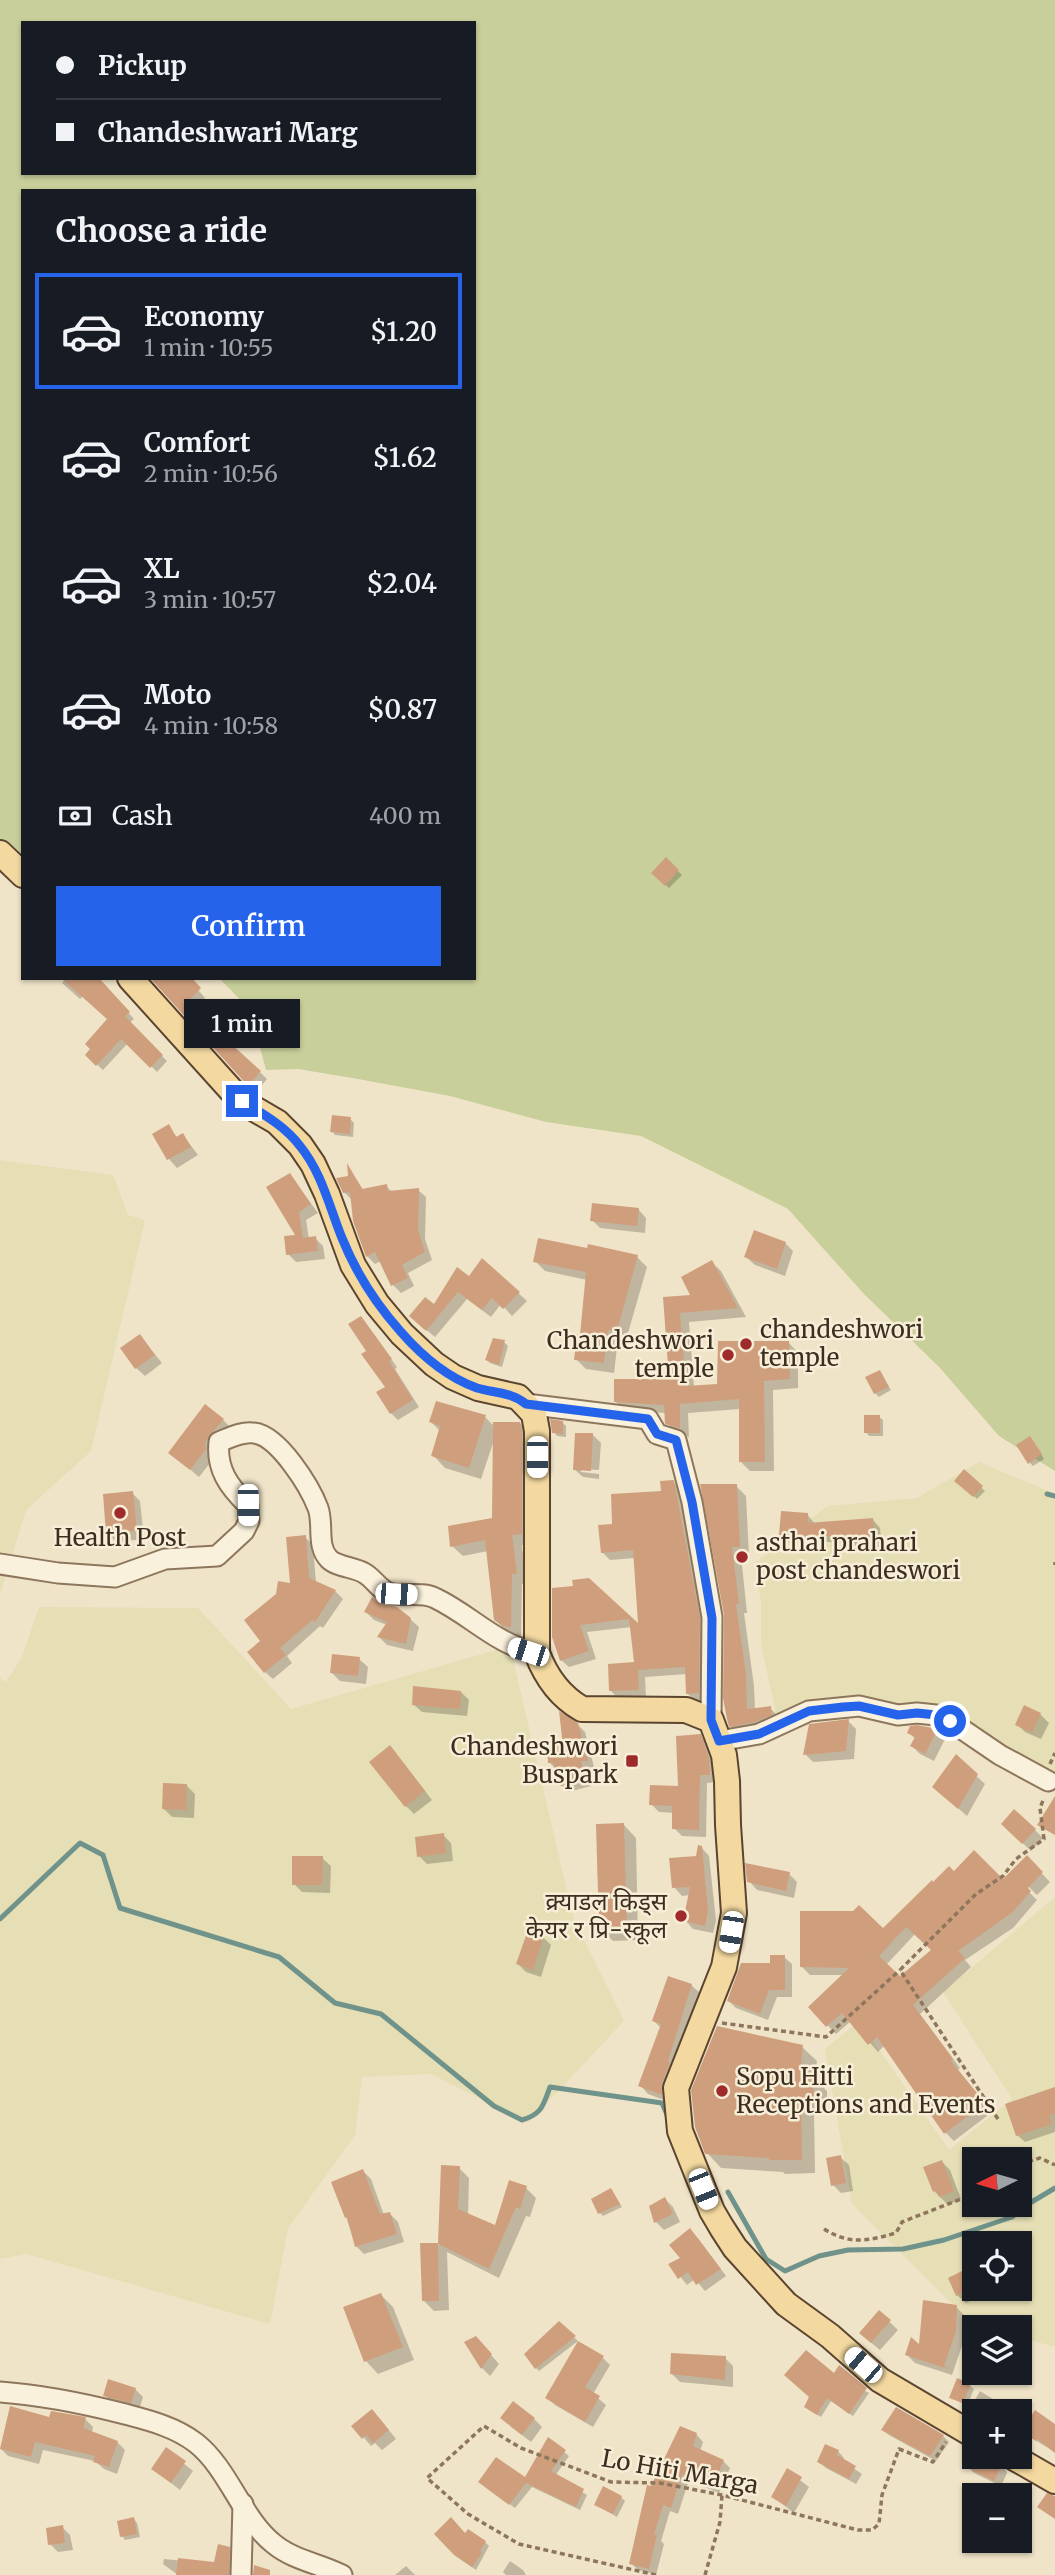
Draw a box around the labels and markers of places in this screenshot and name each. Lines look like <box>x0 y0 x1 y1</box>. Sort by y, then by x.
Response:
place label: chandeshwori temple <box>760 1314 924 1373</box>
place label: Chandeshwori temple <box>547 1325 714 1384</box>
marker: chandeshwori temple <box>738 1336 754 1352</box>
marker: Chandeshwori temple <box>720 1347 736 1363</box>
marker: Health Post <box>112 1505 128 1521</box>
place label: Health Post <box>54 1522 187 1553</box>
place label: asthai prahari post chandeswori <box>756 1527 961 1586</box>
marker: asthai prahari post chandeswori <box>734 1549 750 1565</box>
place label: Chandeshwori Buspark <box>451 1731 619 1790</box>
marker: Chandeshwori Buspark <box>624 1753 640 1769</box>
place label: क्र्याडल किड्स केयर र प्रि-स्कूल <box>526 1886 668 1945</box>
marker: क्र्याडल किड्स केयर र प्रि-स्कूल <box>673 1908 689 1924</box>
place label: Sopu Hitti Receptions and Events <box>736 2061 995 2120</box>
marker: Sopu Hitti Receptions and Events <box>714 2083 730 2099</box>

